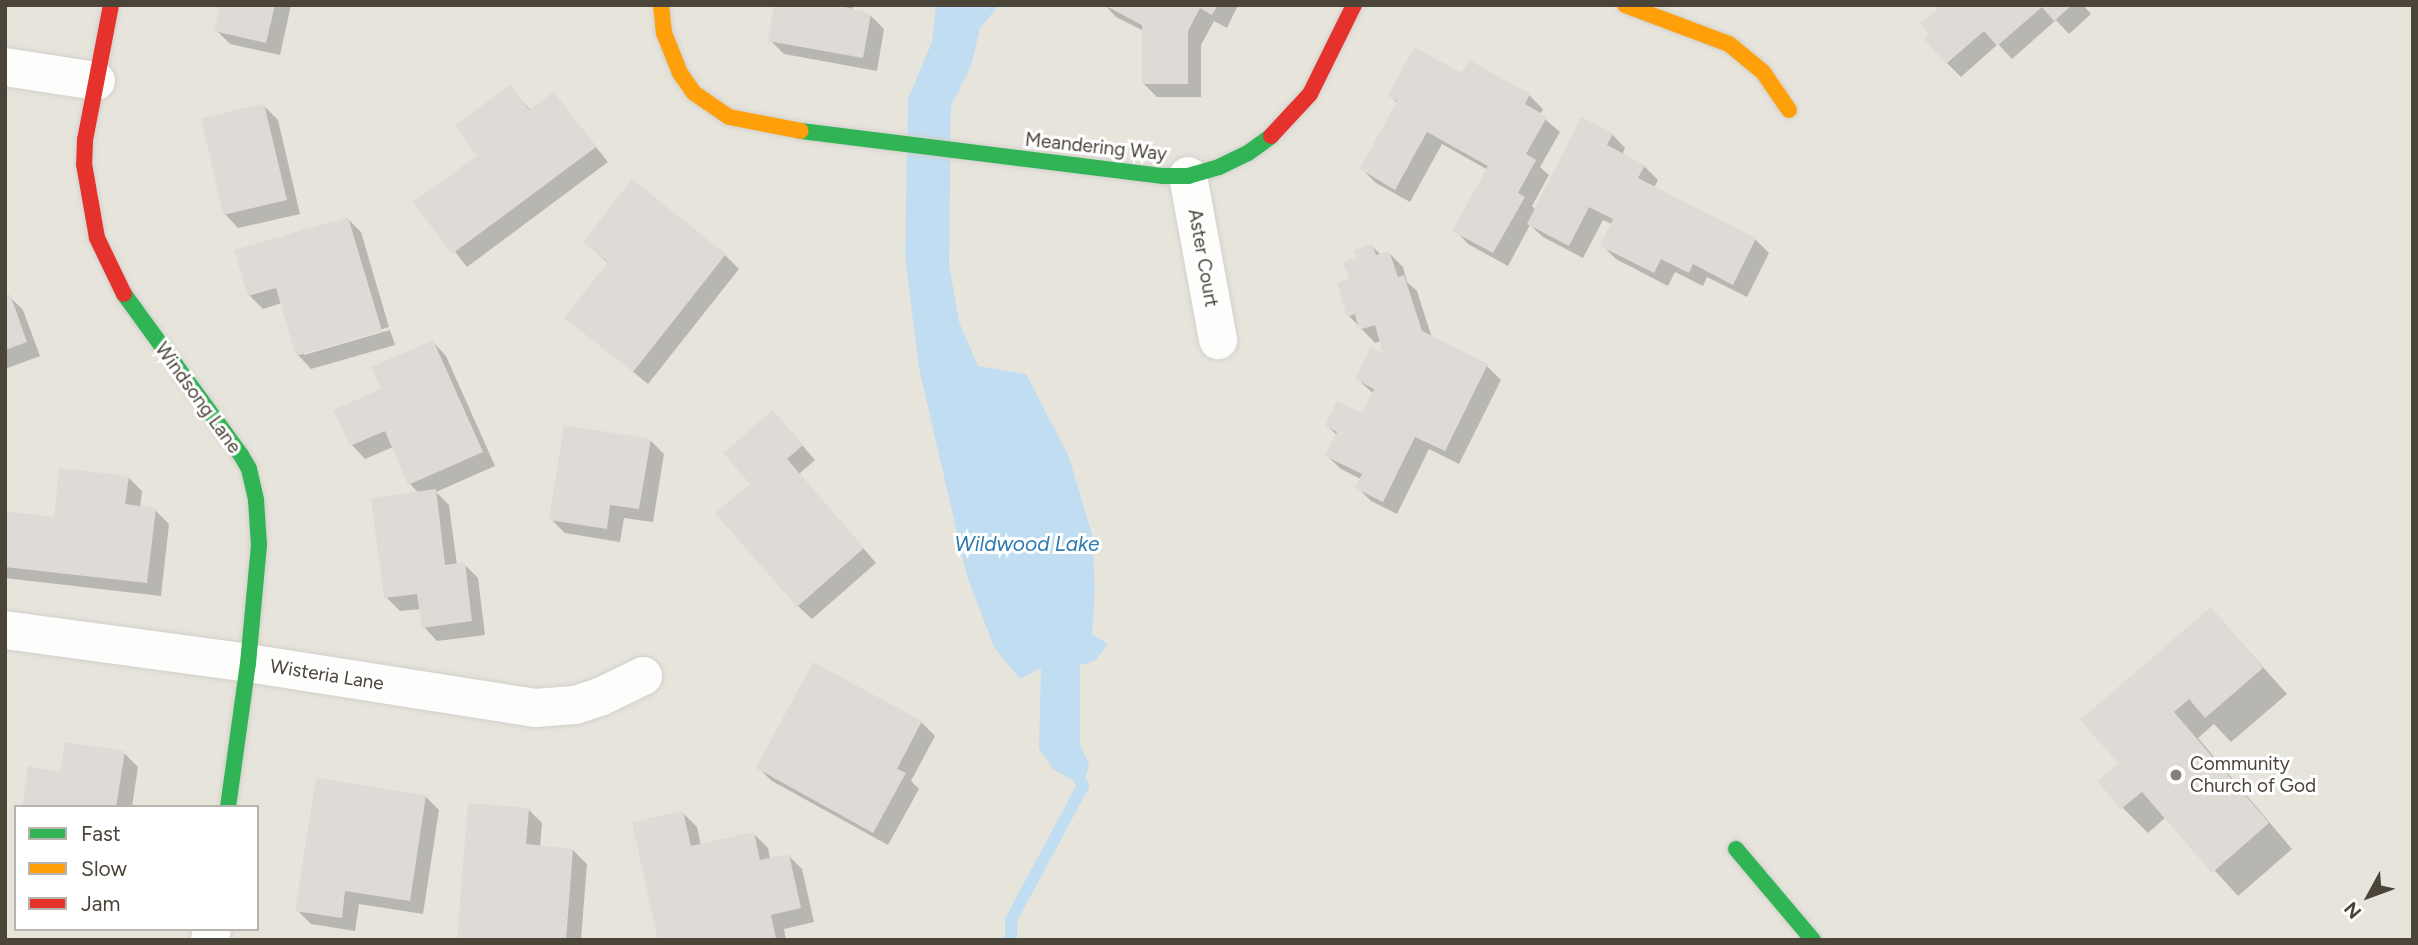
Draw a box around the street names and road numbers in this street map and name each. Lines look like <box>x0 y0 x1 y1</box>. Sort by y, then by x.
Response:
street label: Meandering Way <box>1024 128 1168 166</box>
street label: Aster Court <box>1183 207 1223 309</box>
street label: Windsong Lane <box>150 338 246 458</box>
street label: Wisteria Lane <box>269 655 385 695</box>

